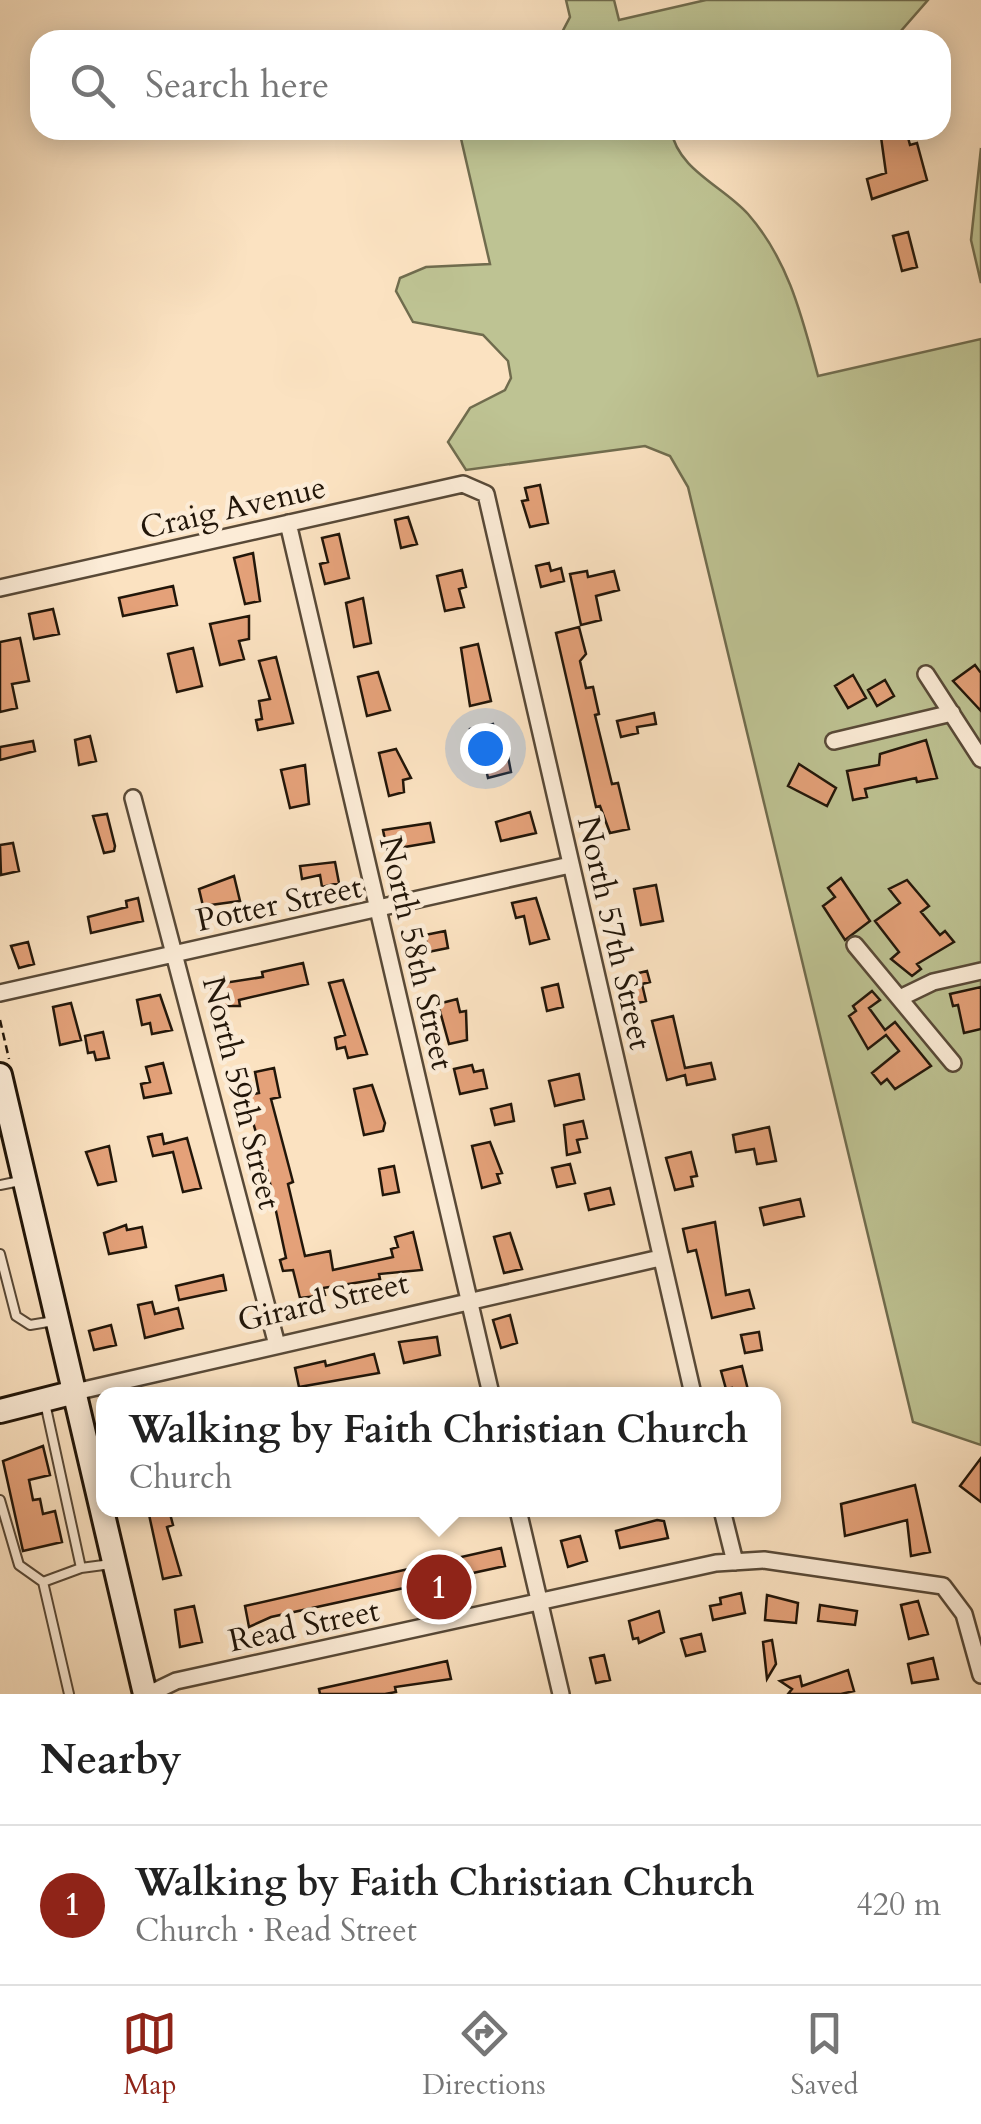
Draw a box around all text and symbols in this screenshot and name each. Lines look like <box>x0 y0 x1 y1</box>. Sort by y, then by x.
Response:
search box <box>30 30 951 140</box>
icon: search <box>65 58 120 113</box>
text: Search here <box>145 59 329 111</box>
street label: Craig Avenue <box>136 465 330 551</box>
your location <box>460 723 511 774</box>
street label: North 57th Street <box>566 812 662 1054</box>
street label: North 58th Street <box>368 832 464 1074</box>
street label: Potter Street <box>192 865 366 943</box>
street label: North 59th Street <box>191 972 291 1214</box>
street label: Girard Street <box>233 1261 413 1343</box>
popup <box>96 1387 781 1517</box>
text: Walking by Faith Christian Church <box>129 1404 748 1456</box>
text: Church <box>129 1456 232 1500</box>
pin: 1 <box>406 1550 472 1624</box>
street label: Read Street <box>225 1589 383 1663</box>
text: Nearby <box>40 1731 182 1788</box>
text: Walking by Faith Christian Church <box>135 1857 754 1909</box>
text: 1 <box>64 1883 81 1927</box>
text: 420 m <box>856 1883 941 1927</box>
text: Church · Read Street <box>135 1909 417 1953</box>
tab: Map <box>122 2006 177 2104</box>
tab: Directions <box>422 2006 546 2104</box>
tab: Saved <box>791 2006 859 2104</box>

